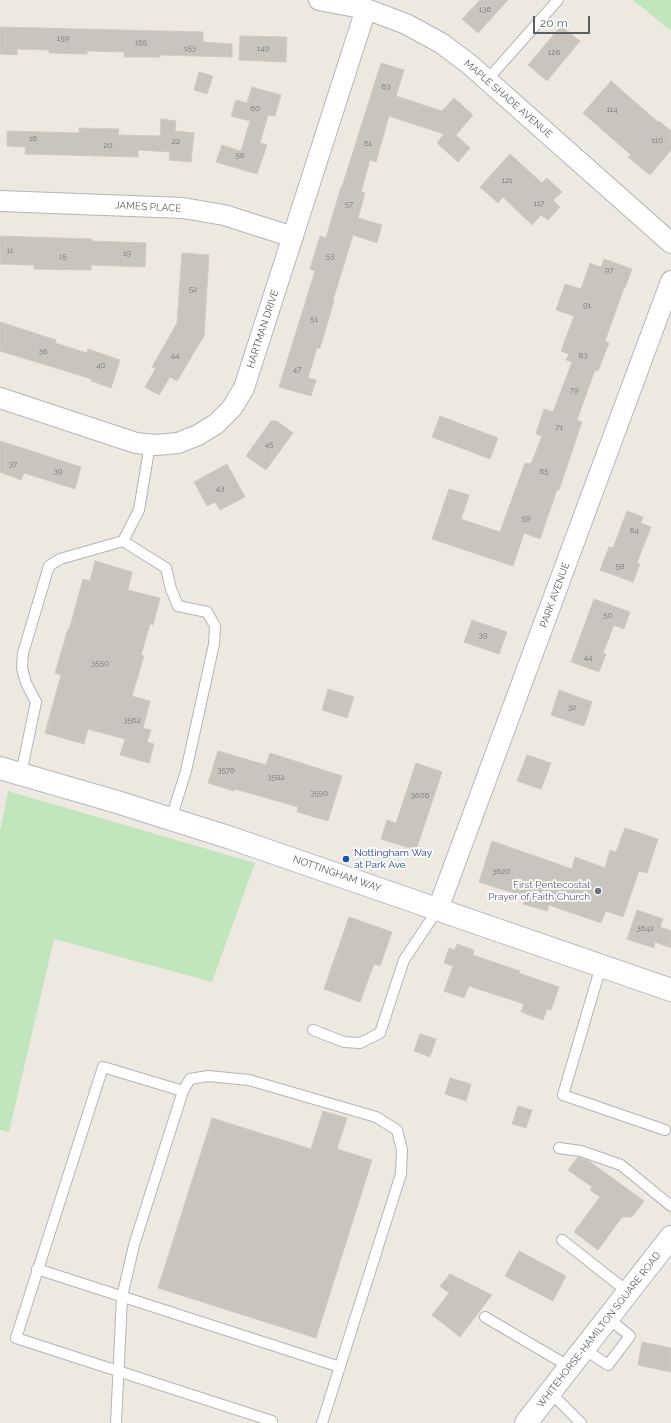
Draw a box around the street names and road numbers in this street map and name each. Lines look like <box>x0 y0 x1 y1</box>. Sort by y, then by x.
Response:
street label: MAPLE SHADE AVENUE <box>462 58 554 140</box>
street label: JAMES PLACE <box>115 199 181 215</box>
street label: HARTMAN DRIVE <box>245 288 281 370</box>
street label: PARK AVENUE <box>538 561 572 629</box>
street label: NOTTINGHAM WAY <box>291 853 383 895</box>
street label: WHITEHORSE-HAMILTON SQUARE ROAD <box>534 1250 664 1410</box>

